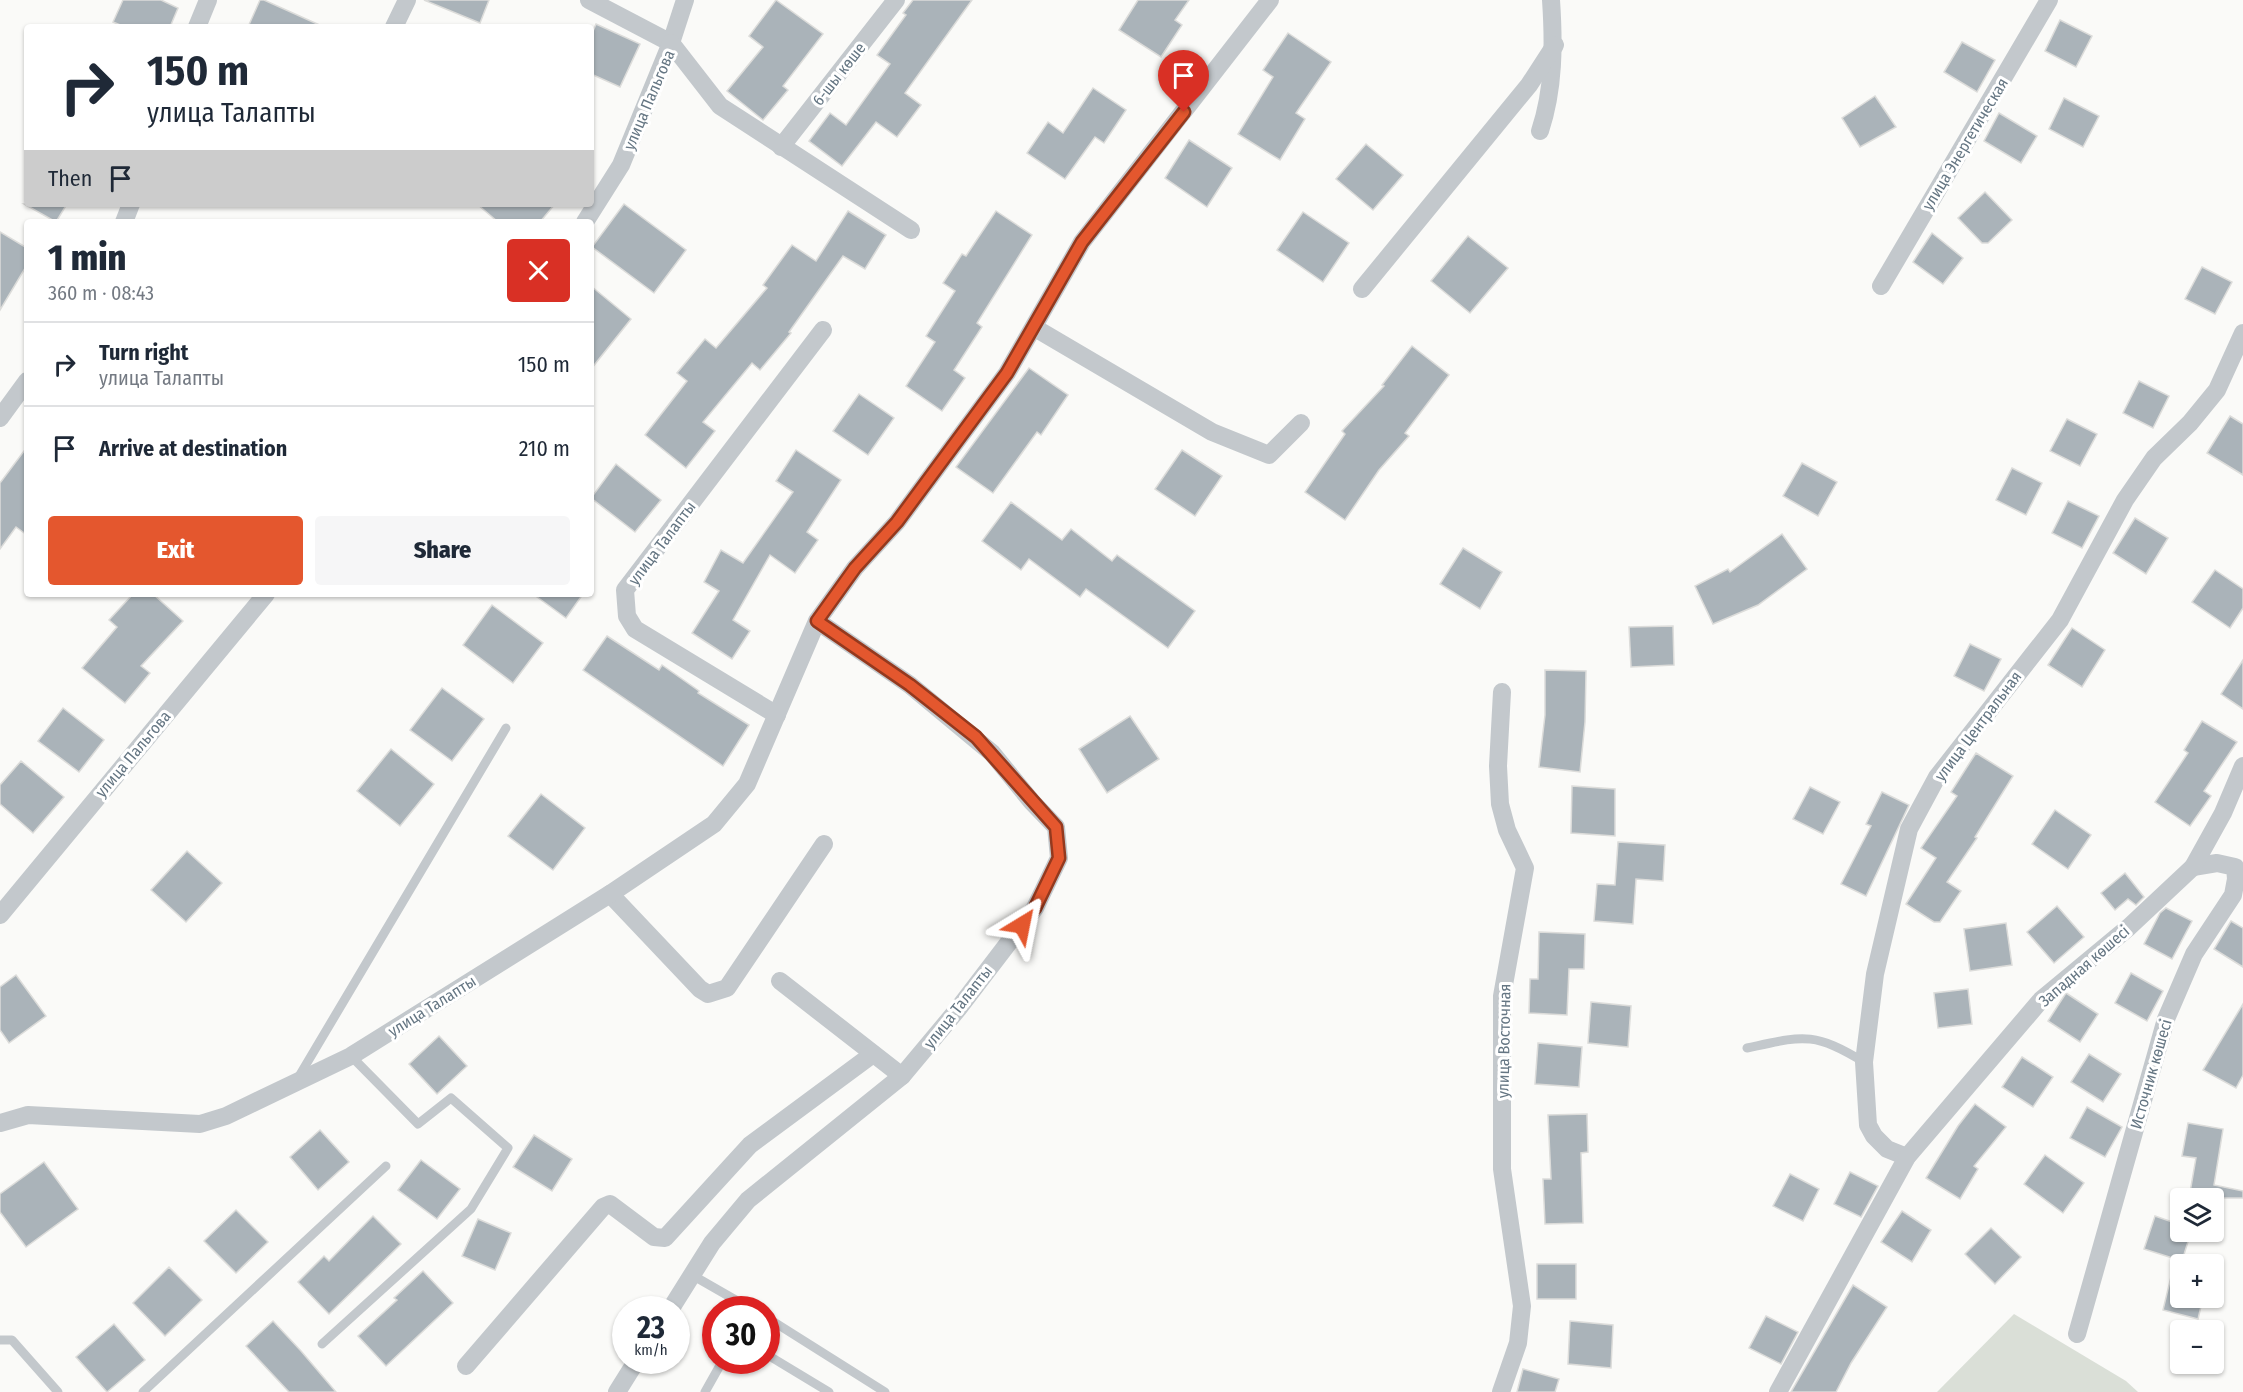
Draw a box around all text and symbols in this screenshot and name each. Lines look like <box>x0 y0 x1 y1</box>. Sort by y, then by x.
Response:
street label: 6-шы көше <box>808 39 870 109</box>
text: 150 m <box>147 46 249 96</box>
street label: улица Пальгова <box>619 47 679 153</box>
icon: right <box>48 48 126 126</box>
pin <box>1158 50 1209 112</box>
icon: arrive <box>1167 59 1200 92</box>
street label: улица Энергетическая <box>1918 75 2012 213</box>
text: улица Талапты <box>147 97 316 129</box>
icon: arrive <box>104 162 137 195</box>
text: Then <box>48 165 92 192</box>
text: 1 min <box>48 236 126 280</box>
button: close <box>507 239 570 302</box>
text: 360 m · 08:43 <box>48 281 154 305</box>
text: Turn right <box>99 339 188 366</box>
icon: right <box>48 348 81 381</box>
text: 150 m <box>518 351 570 378</box>
text: улица Талапты <box>99 366 224 390</box>
icon: arrive <box>48 432 81 465</box>
text: Arrive at destination <box>99 435 287 462</box>
text: 210 m <box>519 435 570 462</box>
street label: улица Талапты <box>624 497 700 589</box>
button: Exit <box>48 516 303 585</box>
button: Share <box>315 516 570 585</box>
street label: улица Центральная <box>1931 667 2025 785</box>
street label: улица Пальгова <box>91 707 175 801</box>
position arrow <box>990 893 1054 957</box>
street label: Западная көшесі <box>2035 921 2133 1011</box>
street label: улица Талапты <box>920 962 996 1052</box>
street label: улица Талапты <box>385 971 479 1041</box>
street label: улица Восточная <box>1494 984 1514 1098</box>
street label: Источник көшесі <box>2126 1017 2176 1131</box>
map controls <box>2170 1188 2224 1374</box>
button: layers <box>2170 1188 2224 1242</box>
button: + <box>2170 1254 2224 1308</box>
speed limit sign: 30 <box>702 1296 780 1374</box>
text: 23 <box>637 1310 665 1346</box>
button: − <box>2170 1320 2224 1374</box>
text: km/h <box>634 1341 668 1359</box>

